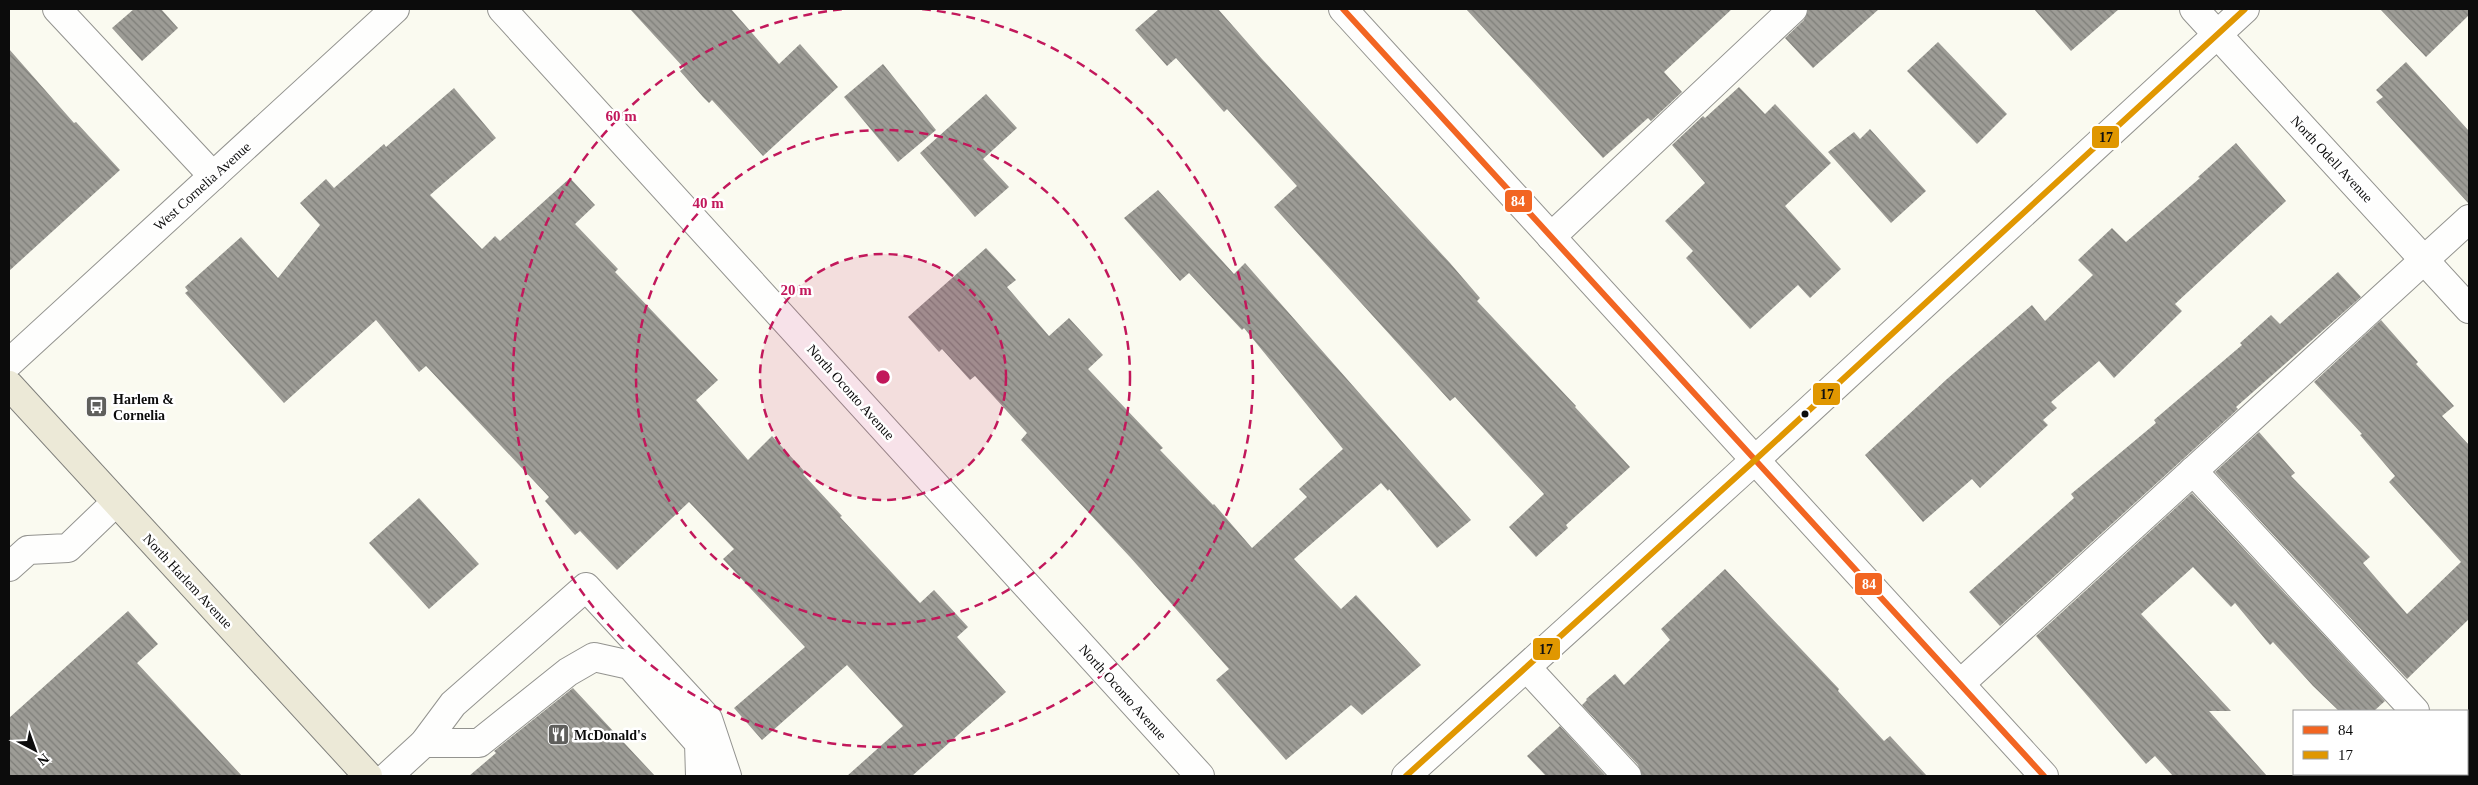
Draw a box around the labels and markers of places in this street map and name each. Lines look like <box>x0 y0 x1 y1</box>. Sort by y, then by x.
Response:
centre of rings <box>874 368 892 386</box>
place label: Harlem & Cornelia <box>113 392 174 423</box>
bus stop icon: Harlem & Cornelia <box>85 395 109 419</box>
unlabelled marker <box>1800 409 1810 419</box>
restaurant icon: McDonald's <box>546 723 570 747</box>
place label: McDonald's <box>574 728 647 743</box>

